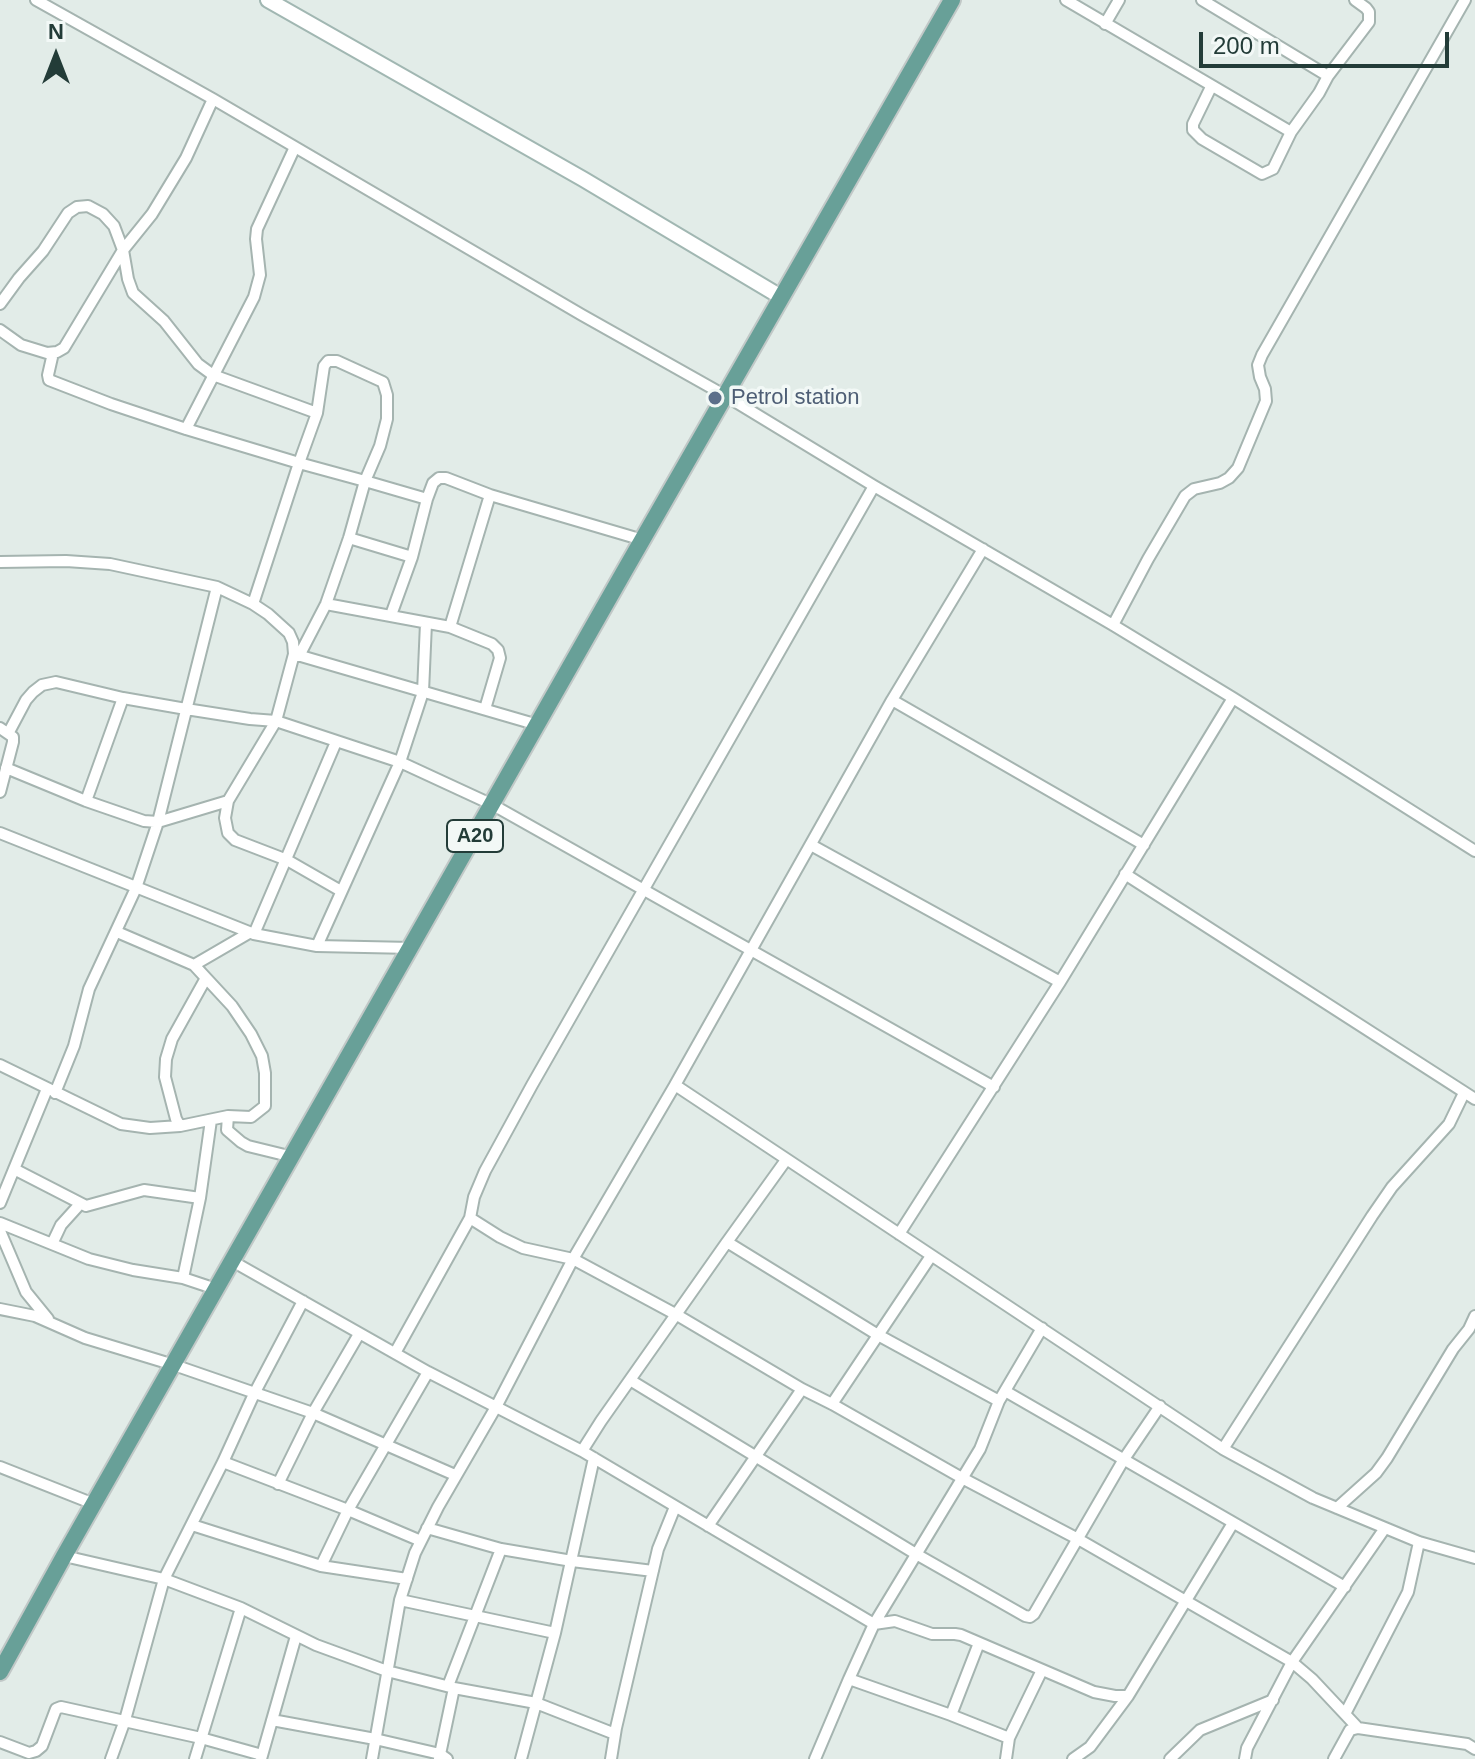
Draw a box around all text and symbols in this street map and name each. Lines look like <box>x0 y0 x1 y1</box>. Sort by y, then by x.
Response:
north arrow <box>16 16 96 96</box>
scale bar <box>1203 16 1453 66</box>
text: N <box>48 19 64 44</box>
text: 200 m <box>1213 32 1280 59</box>
place label: Petrol station <box>731 385 859 411</box>
marker: Petrol station <box>706 389 724 407</box>
road number: A20 <box>447 820 503 852</box>

